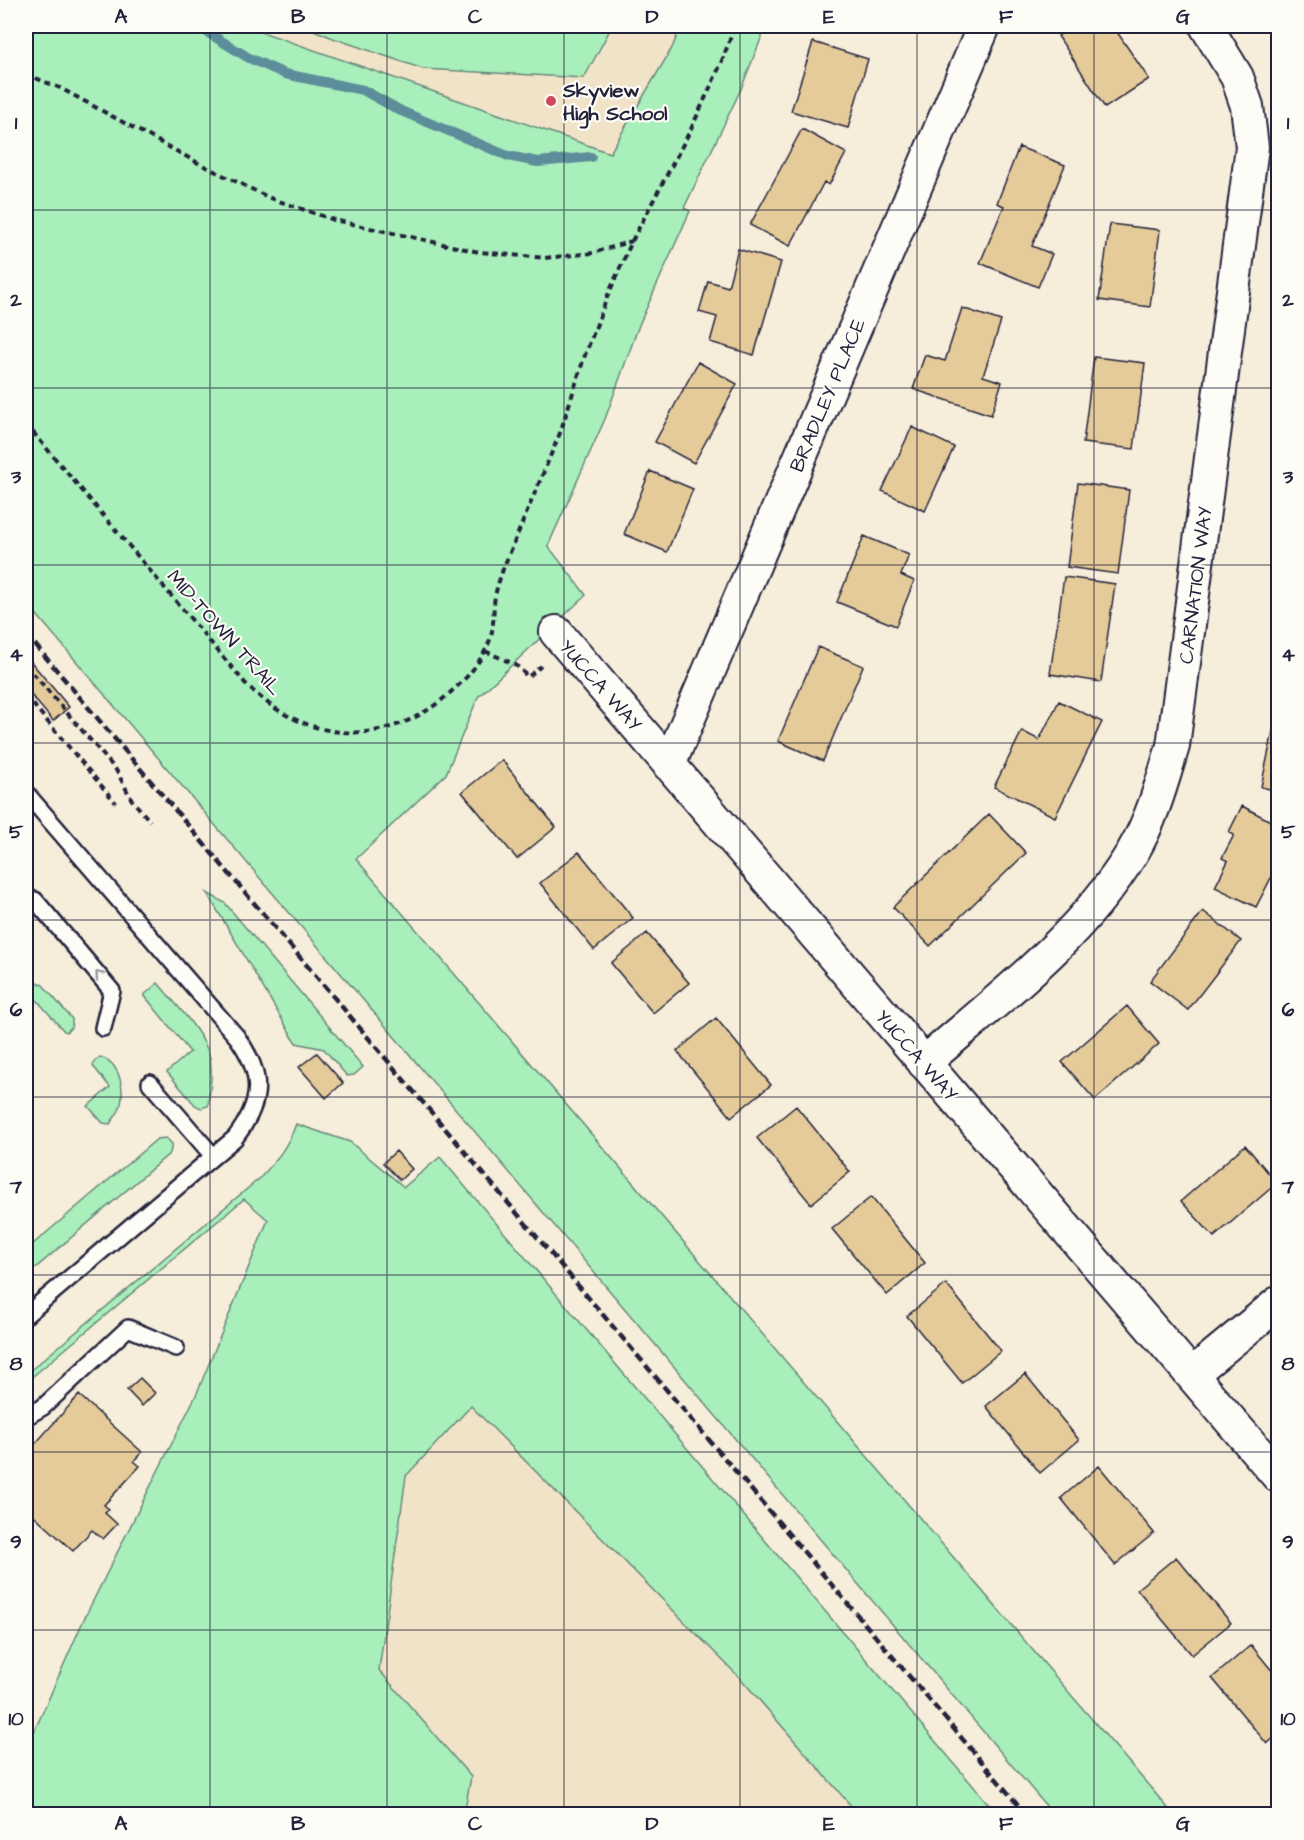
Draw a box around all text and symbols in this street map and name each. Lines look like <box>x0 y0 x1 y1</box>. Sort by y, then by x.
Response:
text: A <box>115 3 128 31</box>
text: B <box>291 3 306 31</box>
text: C <box>468 3 483 31</box>
text: D <box>646 3 659 31</box>
text: E <box>823 3 835 31</box>
text: F <box>999 3 1014 31</box>
text: G <box>1176 3 1190 31</box>
place label: Skyview High School <box>562 77 667 129</box>
marker: Skyview High School <box>544 94 558 108</box>
text: 1 <box>15 109 18 137</box>
text: 1 <box>1287 109 1290 137</box>
text: 2 <box>9 286 22 314</box>
text: 2 <box>1281 286 1294 314</box>
street label: BRADLEY PLACE <box>783 314 873 476</box>
text: 3 <box>10 463 22 491</box>
text: 3 <box>1282 463 1294 491</box>
street label: CARNATION WAY <box>1172 505 1220 665</box>
street label: MID-TOWN TRAIL <box>160 564 288 702</box>
street label: YUCCA WAY <box>552 634 648 738</box>
text: 4 <box>9 641 23 669</box>
text: 4 <box>1281 641 1295 669</box>
text: 5 <box>9 818 24 846</box>
text: 5 <box>1281 818 1296 846</box>
one-way arrow <box>95 971 106 982</box>
text: 6 <box>10 996 23 1024</box>
text: 6 <box>1282 996 1295 1024</box>
street label: YUCCA WAY <box>868 1004 964 1108</box>
text: 7 <box>9 1173 23 1201</box>
text: 7 <box>1281 1173 1295 1201</box>
text: 8 <box>10 1350 23 1378</box>
text: 8 <box>1282 1350 1295 1378</box>
text: 9 <box>10 1528 22 1556</box>
text: 9 <box>1282 1528 1294 1556</box>
text: 10 <box>8 1705 24 1733</box>
text: 10 <box>1280 1705 1296 1733</box>
text: A <box>115 1810 128 1838</box>
text: B <box>291 1810 306 1838</box>
text: C <box>468 1810 483 1838</box>
text: D <box>646 1810 659 1838</box>
text: E <box>823 1810 835 1838</box>
text: F <box>999 1810 1014 1838</box>
text: G <box>1176 1810 1190 1838</box>

